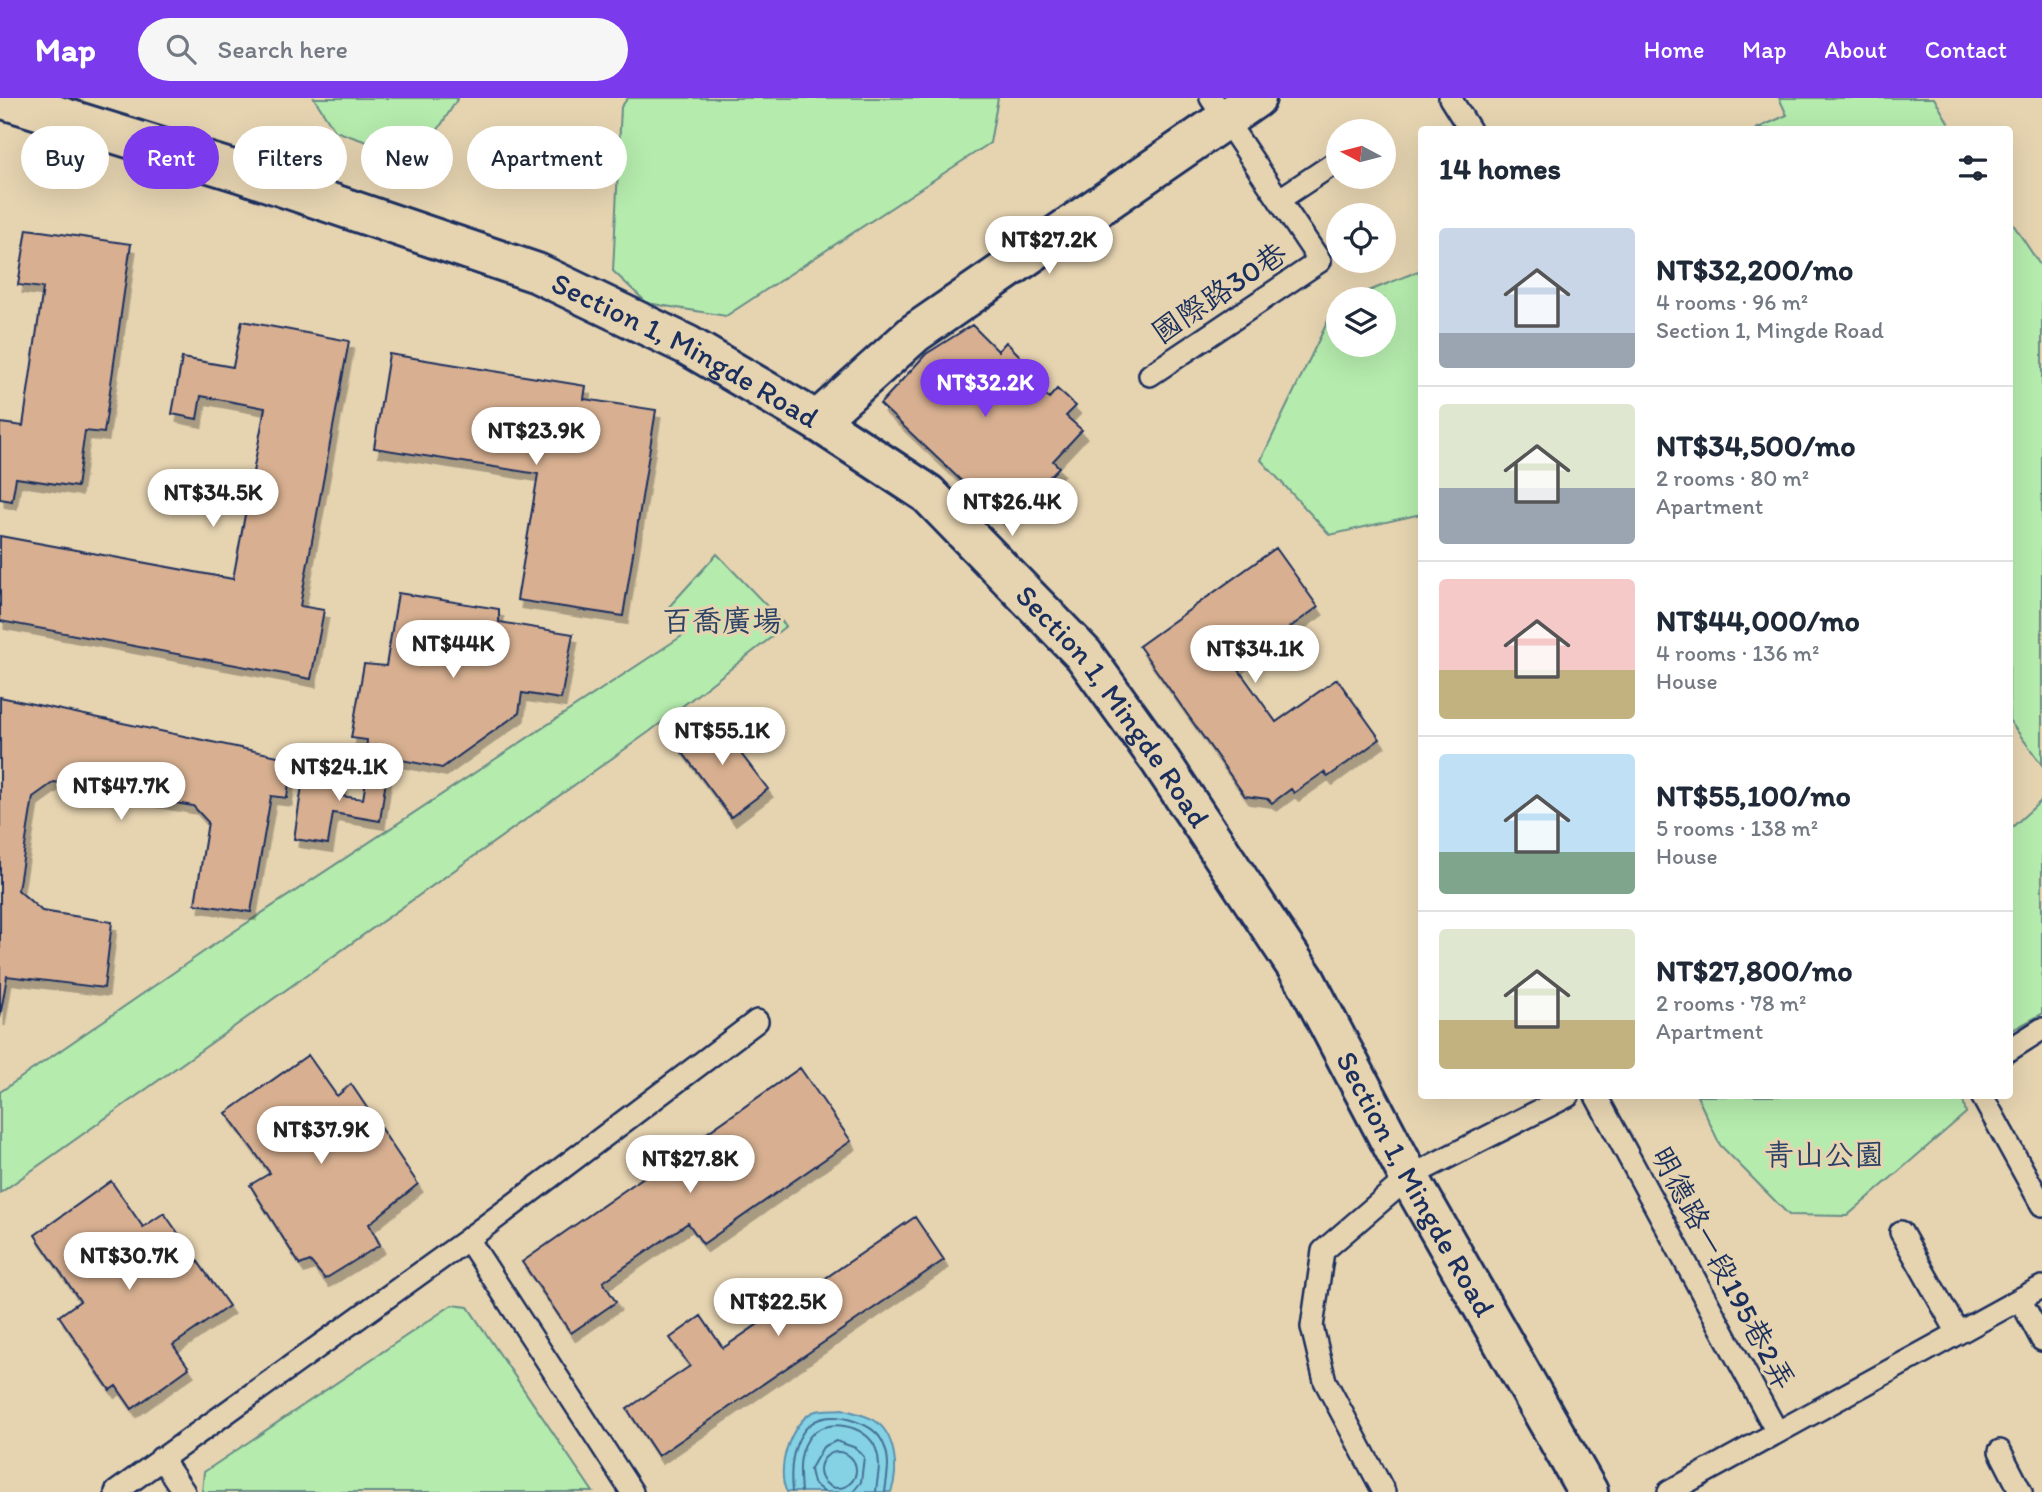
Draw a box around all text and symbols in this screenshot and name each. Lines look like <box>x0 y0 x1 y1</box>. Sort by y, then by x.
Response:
search box <box>138 18 628 81</box>
text: Map <box>35 30 96 69</box>
icon: search <box>162 30 200 68</box>
text: Search here <box>218 33 348 65</box>
text: Home <box>1644 35 1704 64</box>
text: Map <box>1742 35 1786 64</box>
text: About <box>1824 35 1887 64</box>
text: Contact <box>1925 35 2007 64</box>
north arrow <box>1326 119 1396 189</box>
map controls <box>1326 119 1396 357</box>
chip: Buy <box>21 126 109 189</box>
chip: Rent <box>123 126 219 189</box>
chip: Filters <box>233 126 347 189</box>
chip: New <box>361 126 453 189</box>
chip: Apartment <box>467 126 627 189</box>
icon: filters <box>1954 149 1992 187</box>
text: 14 homes <box>1439 150 1561 187</box>
button: locate <box>1326 203 1396 273</box>
pin: NT$27.2K <box>977 216 1121 276</box>
text: NT$27.2K <box>1001 225 1097 253</box>
street label: 國際路30巷 <box>1144 234 1293 351</box>
text: NT$32,200/mo <box>1656 251 1853 288</box>
icon: home <box>1495 256 1579 340</box>
street label: Section 1, Mingde Road <box>546 264 826 436</box>
button: layers <box>1326 287 1396 357</box>
text: 4 rooms · 96 m² <box>1656 288 1808 316</box>
text: Section 1, Mingde Road <box>1656 316 1884 344</box>
pin: NT$32.2K <box>913 360 1057 419</box>
text: NT$32.2K <box>936 368 1034 396</box>
pin: NT$23.9K <box>464 408 608 467</box>
text: NT$23.9K <box>487 416 585 444</box>
text: NT$34,500/mo <box>1656 427 1856 464</box>
icon: home <box>1495 432 1579 516</box>
text: 2 rooms · 80 m² <box>1656 464 1809 492</box>
pin: NT$34.5K <box>141 470 285 529</box>
text: NT$34.5K <box>164 478 262 506</box>
pin: NT$26.4K <box>940 478 1084 538</box>
text: NT$26.4K <box>963 487 1061 515</box>
text: Apartment <box>1656 492 1763 520</box>
street label: Section 1, Mingde Road <box>1008 577 1218 835</box>
park label: 百喬廣場 <box>662 602 782 639</box>
text: NT$44,000/mo <box>1656 602 1860 639</box>
icon: home <box>1495 607 1579 691</box>
pin: NT$44K <box>396 620 510 680</box>
pin: NT$34.1K <box>1183 626 1327 685</box>
text: NT$44K <box>412 629 494 657</box>
text: NT$34.1K <box>1206 634 1304 662</box>
text: 4 rooms · 136 m² <box>1656 639 1819 667</box>
text: House <box>1656 667 1718 695</box>
pin: NT$55.1K <box>650 708 794 767</box>
text: NT$55.1K <box>674 716 770 744</box>
pin: NT$24.1K <box>267 744 411 803</box>
text: NT$24.1K <box>290 752 388 780</box>
pin: NT$47.7K <box>49 762 193 822</box>
text: NT$47.7K <box>72 771 170 799</box>
text: NT$55,100/mo <box>1656 777 1851 814</box>
icon: home <box>1495 782 1579 866</box>
text: 5 rooms · 138 m² <box>1656 814 1818 842</box>
text: House <box>1656 842 1718 870</box>
text: NT$27,800/mo <box>1656 952 1853 989</box>
icon: home <box>1495 957 1579 1041</box>
text: 2 rooms · 78 m² <box>1656 989 1806 1017</box>
text: Apartment <box>1656 1017 1763 1045</box>
street label: Section 1, Mingde Road <box>1328 1045 1504 1324</box>
pin: NT$37.9K <box>249 1107 393 1166</box>
text: NT$37.9K <box>273 1115 369 1143</box>
pin: NT$27.8K <box>618 1136 762 1195</box>
park label: 青山公園 <box>1764 1136 1884 1173</box>
street label: 明德路一段195巷2弄 <box>1643 1139 1803 1396</box>
text: NT$27.8K <box>642 1144 738 1172</box>
pin: NT$30.7K <box>57 1232 201 1292</box>
text: NT$30.7K <box>80 1241 178 1269</box>
pin: NT$22.5K <box>706 1278 850 1338</box>
text: NT$22.5K <box>730 1287 826 1315</box>

